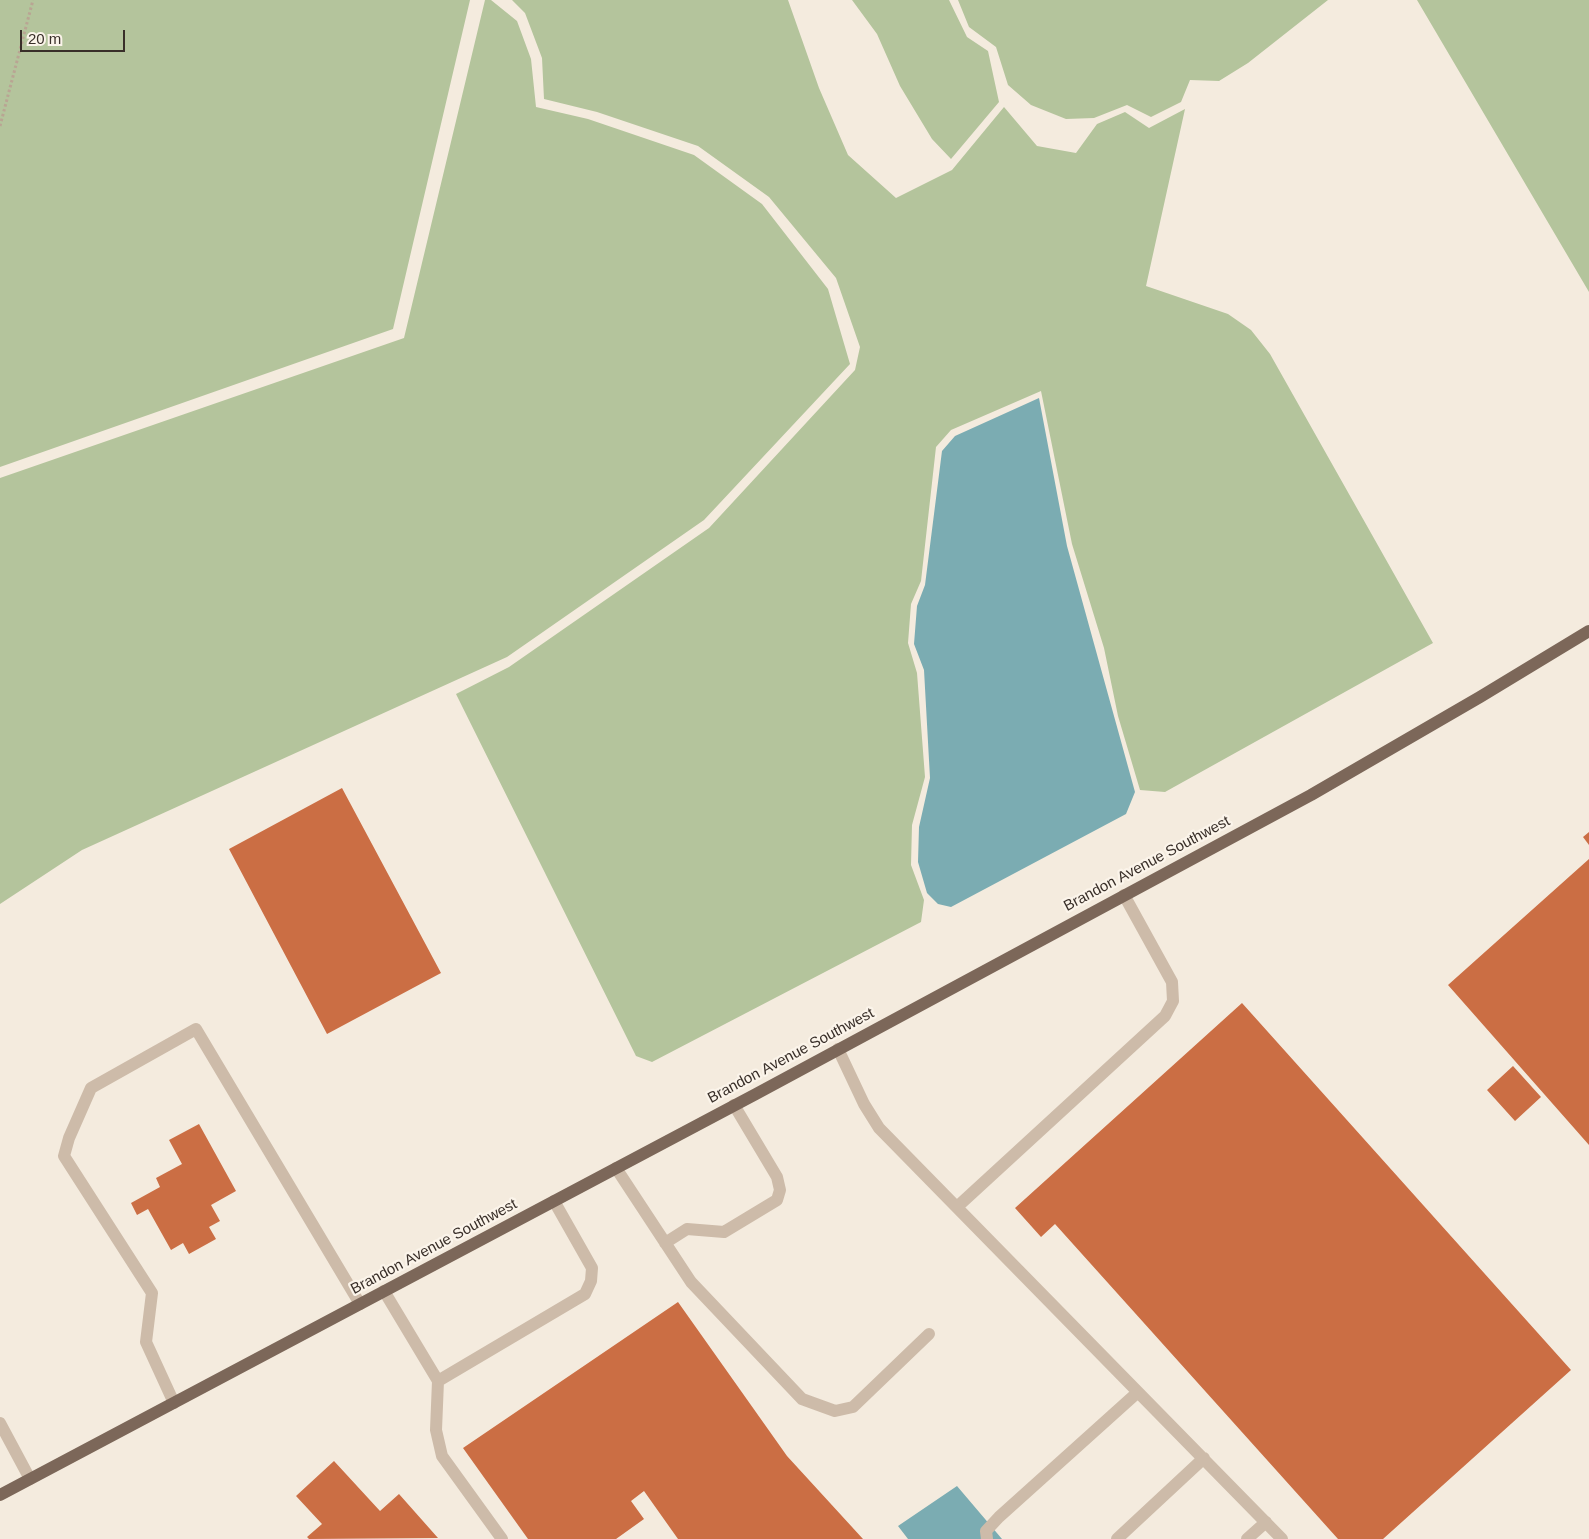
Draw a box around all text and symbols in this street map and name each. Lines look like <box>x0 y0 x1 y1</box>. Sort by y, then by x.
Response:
scale bar <box>22 20 128 52</box>
text: 20 m <box>28 30 61 47</box>
street label: Brandon Avenue Southwest <box>1061 812 1233 916</box>
street label: Brandon Avenue Southwest <box>705 1004 877 1108</box>
street label: Brandon Avenue Southwest <box>348 1195 520 1299</box>

